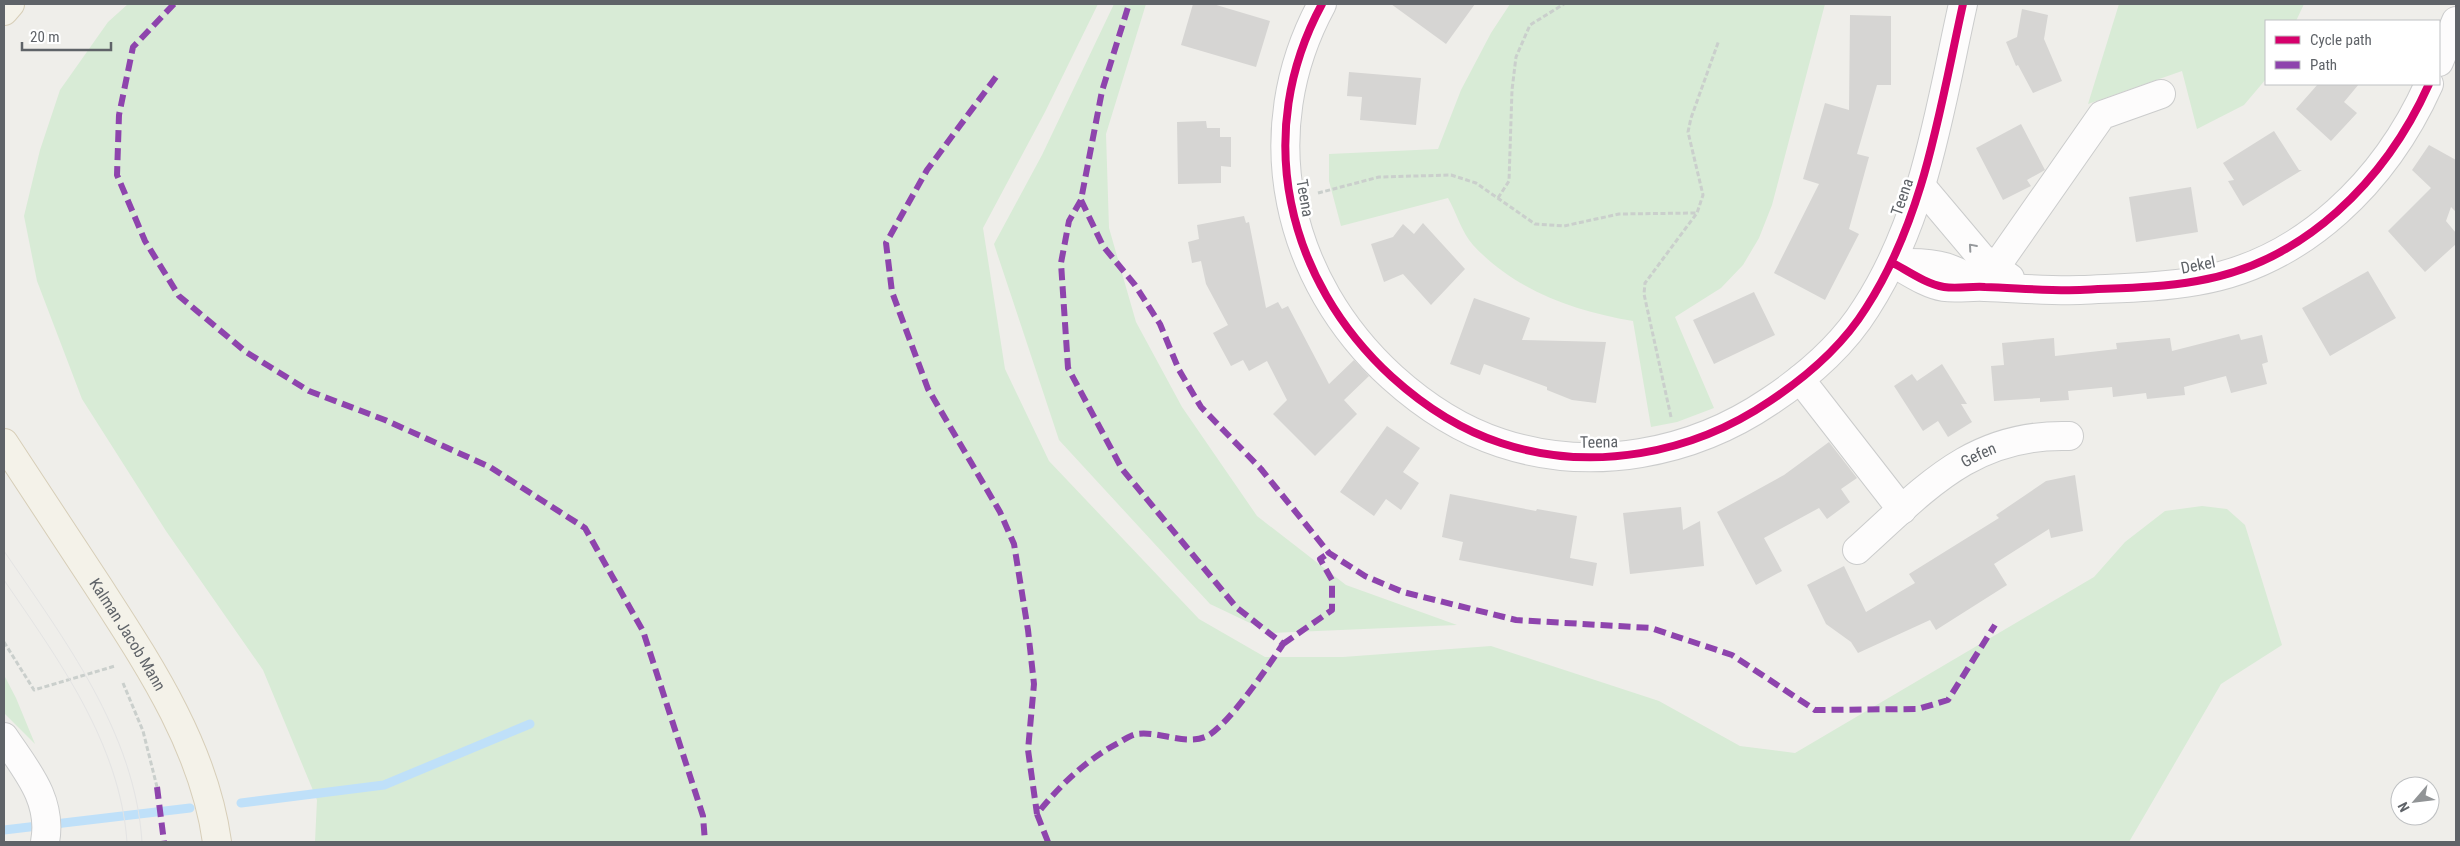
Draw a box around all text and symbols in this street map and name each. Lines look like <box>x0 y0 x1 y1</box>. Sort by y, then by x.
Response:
scale bar <box>22 20 111 52</box>
legend <box>2265 20 2440 85</box>
text: 20 m <box>30 28 60 46</box>
text: Cycle path <box>2310 31 2372 49</box>
text: Path <box>2310 56 2337 74</box>
street label: Teena <box>1887 176 1917 218</box>
street label: Teena <box>1292 178 1318 218</box>
one-way arrow <box>1969 244 1978 253</box>
street label: Dekel <box>2179 252 2217 278</box>
street label: Teena <box>1580 432 1618 452</box>
street label: Gefen <box>1957 438 1999 471</box>
street label: Kalman Jacob Mann <box>86 574 170 694</box>
north arrow <box>2390 776 2440 826</box>
text: N <box>2394 800 2413 815</box>

